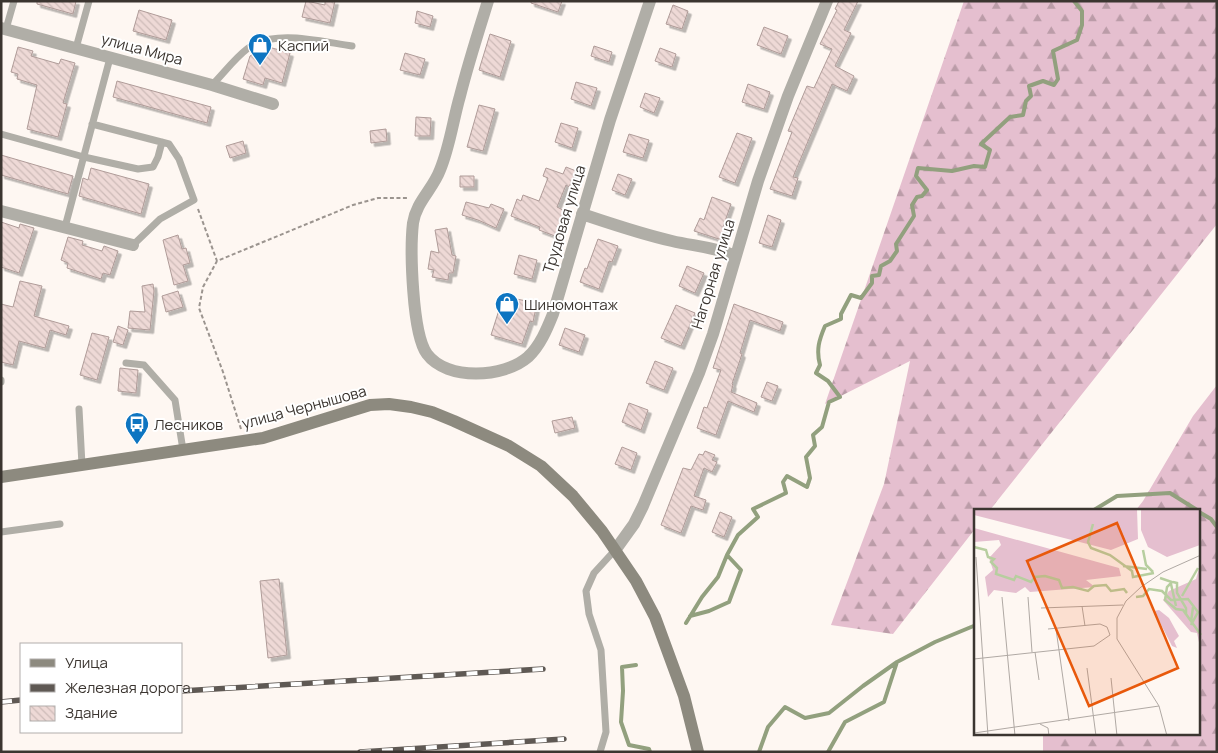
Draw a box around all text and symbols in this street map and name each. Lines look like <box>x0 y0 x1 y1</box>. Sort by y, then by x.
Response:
street label: улица Мира <box>99 28 185 70</box>
shop icon: Каспий <box>247 32 273 66</box>
place label: Каспий <box>278 35 329 56</box>
street label: Трудовая улица <box>538 162 590 276</box>
street label: Нагорная улица <box>686 216 740 332</box>
shop icon: Шиномонтаж <box>494 291 520 325</box>
place label: Шиномонтаж <box>524 294 619 315</box>
street label: улица Чернышова <box>239 380 369 434</box>
bus stop icon: Лесников <box>124 411 150 445</box>
place label: Лесников <box>154 414 223 435</box>
inset map <box>974 509 1200 736</box>
legend <box>20 643 182 733</box>
text: Улица <box>65 652 108 673</box>
text: Железная дорога <box>65 677 190 698</box>
text: Здание <box>65 702 118 723</box>

